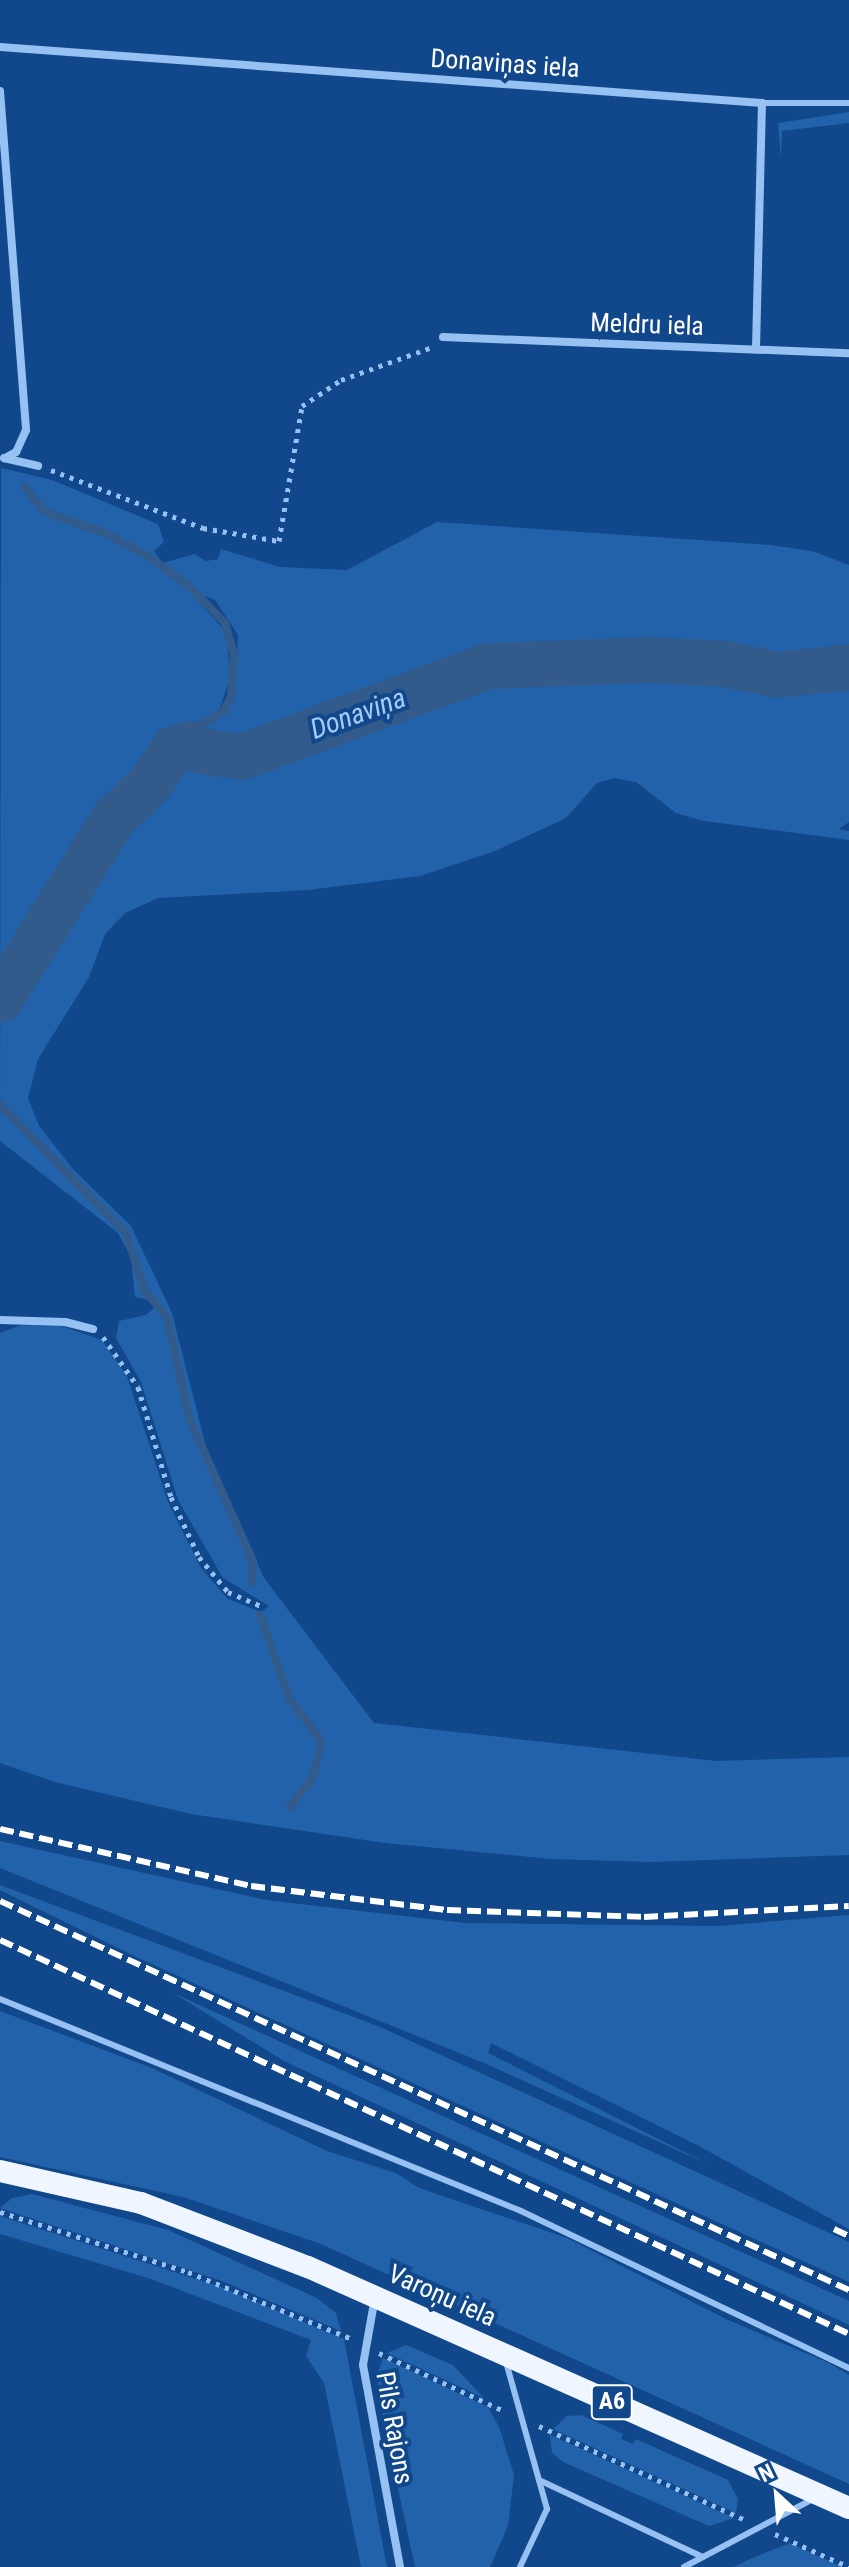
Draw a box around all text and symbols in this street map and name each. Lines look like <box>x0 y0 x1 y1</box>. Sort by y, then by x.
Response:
street label: Donaviņas iela <box>429 43 581 85</box>
street label: Meldru iela <box>590 307 704 343</box>
water label: Donaviņa <box>306 681 410 747</box>
street label: Varoņu iela <box>383 2258 501 2334</box>
street label: Pils Rajons <box>369 2369 419 2487</box>
road number: A6 <box>590 2382 634 2422</box>
north arrow <box>737 2455 817 2535</box>
text: N <box>755 2459 778 2487</box>

